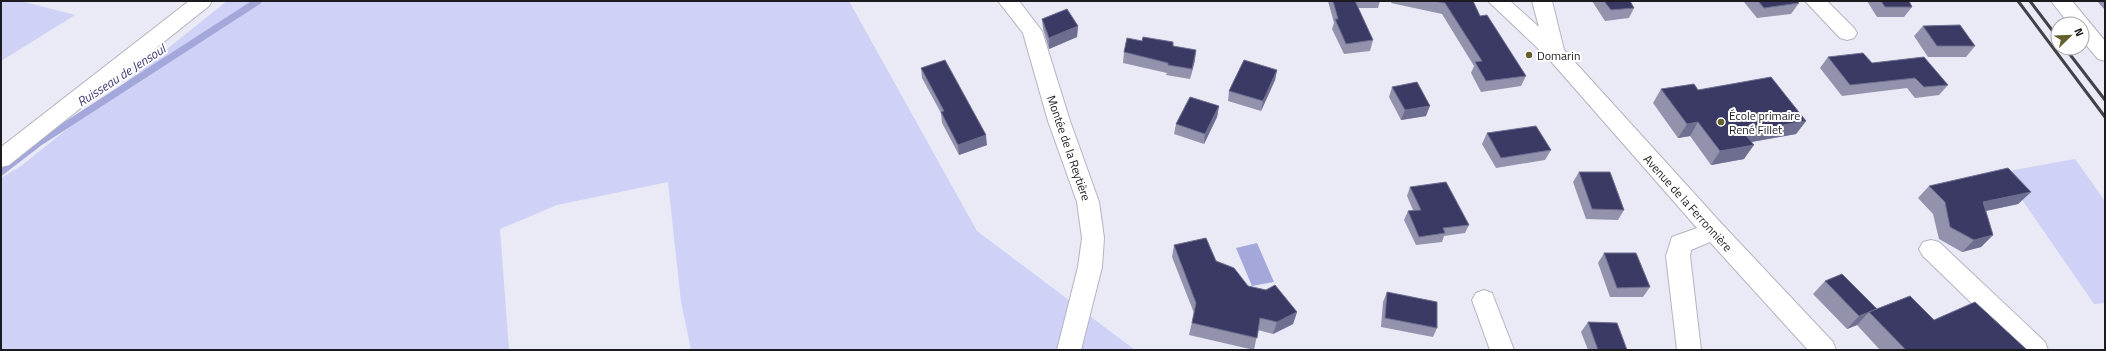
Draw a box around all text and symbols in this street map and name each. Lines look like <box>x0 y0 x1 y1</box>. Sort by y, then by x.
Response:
north arrow <box>2050 16 2090 56</box>
text: N <box>2070 25 2088 39</box>
water label: Ruisseau de Jensoul <box>73 38 171 111</box>
place label: Domarin <box>1537 46 1580 65</box>
marker: Domarin <box>1524 50 1534 60</box>
street label: Montée de la Reytière <box>1042 93 1096 203</box>
place label: École primaire René Fillet <box>1729 106 1800 139</box>
marker: École primaire René Fillet <box>1716 117 1726 127</box>
street label: Avenue de la Ferronnière <box>1639 150 1737 256</box>

